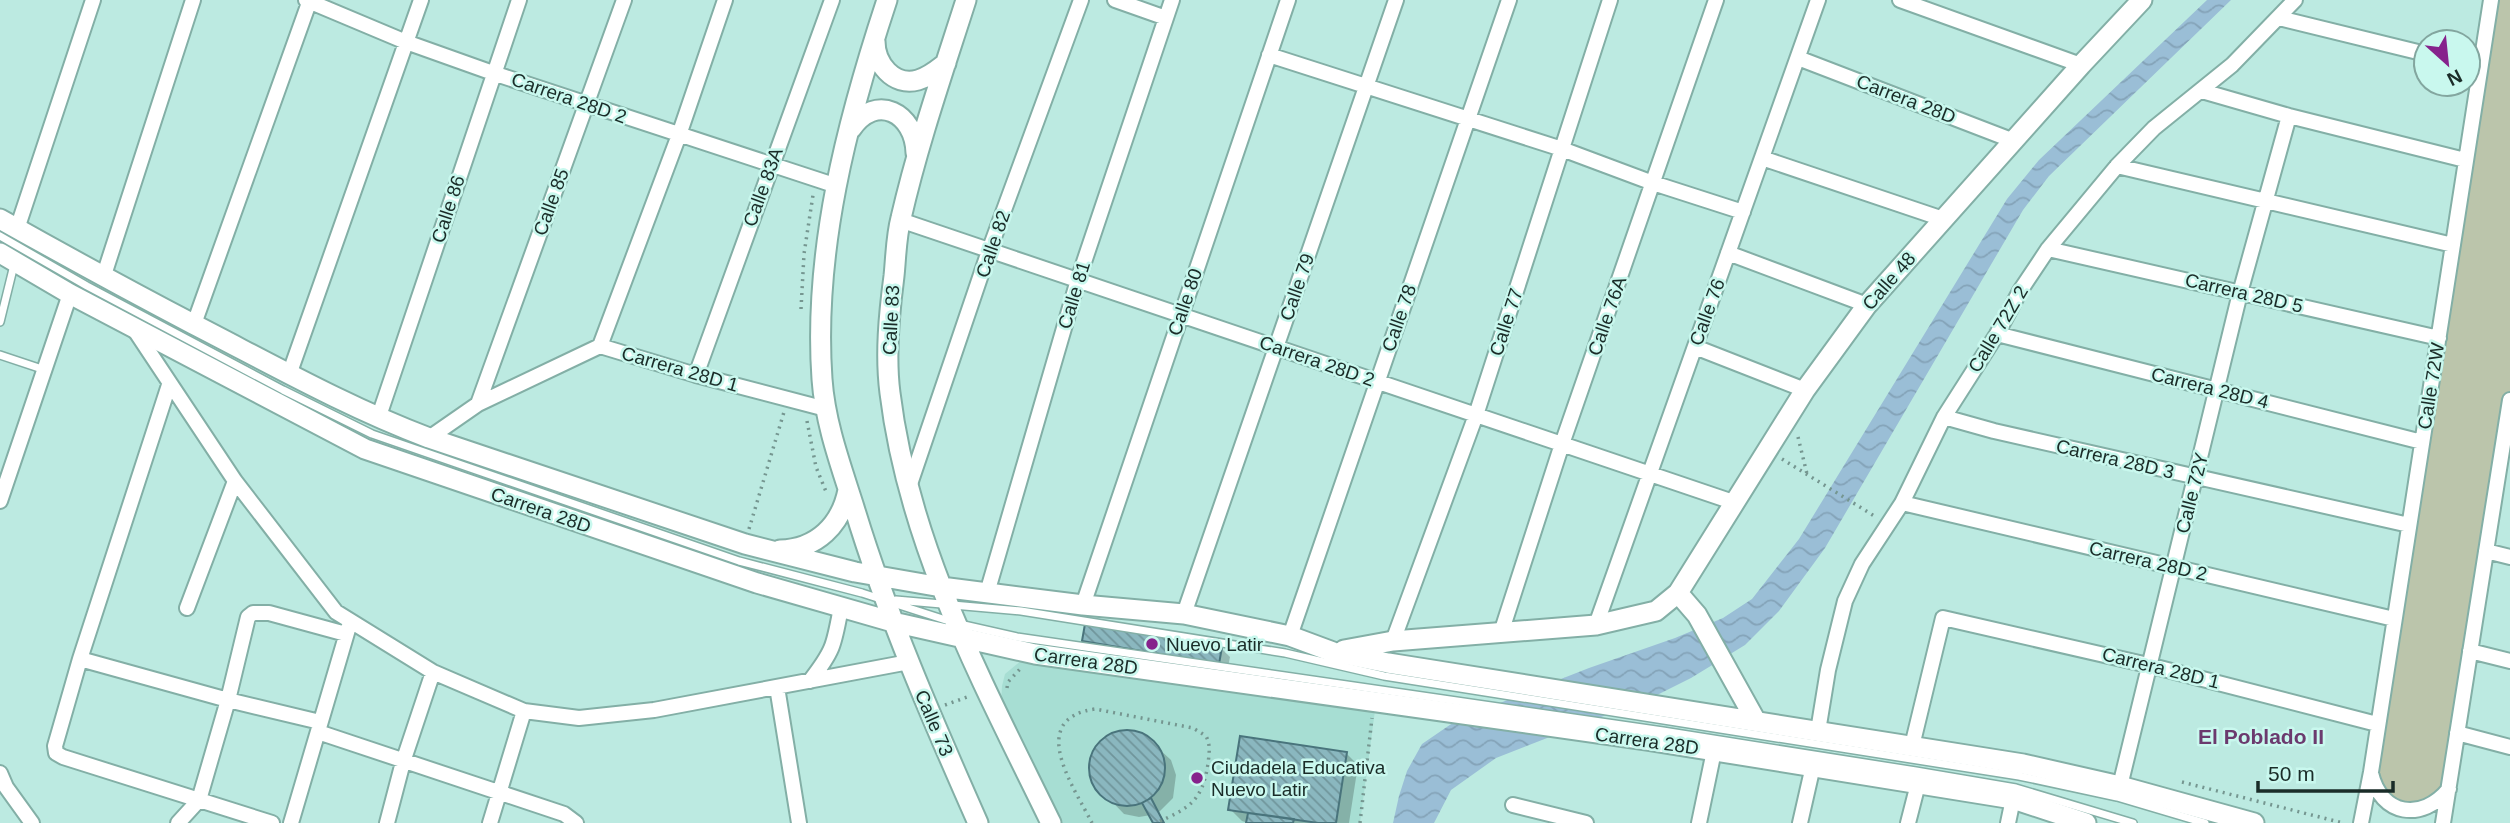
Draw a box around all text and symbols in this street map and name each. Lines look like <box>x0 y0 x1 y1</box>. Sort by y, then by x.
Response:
north arrow <box>2412 28 2482 98</box>
text: N <box>2444 65 2465 90</box>
street label: Carrera 28D 2 <box>509 68 629 128</box>
street label: Carrera 28D <box>1853 70 1959 128</box>
street label: Calle 83A <box>739 144 787 229</box>
street label: Calle 85 <box>529 166 573 238</box>
street label: Calle 86 <box>427 173 469 245</box>
street label: Calle 82 <box>972 208 1014 280</box>
street label: Calle 48 <box>1858 248 1920 314</box>
street label: Calle 79 <box>1276 251 1318 323</box>
street label: Calle 81 <box>1054 259 1094 331</box>
street label: Calle 80 <box>1164 266 1206 338</box>
street label: Carrera 28D 5 <box>2183 269 2305 317</box>
street label: Calle 76A <box>1584 273 1630 358</box>
street label: Calle 76 <box>1685 276 1729 348</box>
street label: Calle 78 <box>1378 282 1420 354</box>
street label: Calle 72Z 2 <box>1964 282 2032 376</box>
street label: Calle 83 <box>879 285 903 355</box>
street label: Calle 77 <box>1485 286 1527 358</box>
street label: Carrera 28D 2 <box>1257 331 1377 391</box>
street label: Calle 72W <box>2414 341 2448 431</box>
street label: Carrera 28D 1 <box>619 342 741 396</box>
street label: Carrera 28D 4 <box>2149 363 2271 413</box>
street label: Carrera 28D 3 <box>2054 435 2176 483</box>
street label: Calle 72Y <box>2172 450 2212 536</box>
street label: Carrera 28D <box>488 483 594 537</box>
street label: Carrera 28D 2 <box>2087 537 2209 585</box>
place label: Nuevo Latir <box>1166 634 1264 655</box>
marker: Nuevo Latir <box>1144 636 1160 652</box>
street label: Carrera 28D <box>1033 643 1139 679</box>
street label: Carrera 28D 1 <box>2100 643 2222 693</box>
street label: Calle 73 <box>911 687 957 759</box>
street label: Carrera 28D <box>1594 723 1700 759</box>
district label: El Poblado II <box>2198 725 2324 748</box>
scale bar <box>2258 750 2393 794</box>
place label: Ciudadela Educativa Nuevo Latir <box>1211 757 1386 800</box>
text: 50 m <box>2268 762 2315 785</box>
marker: Ciudadela Educativa Nuevo Latir <box>1189 770 1205 786</box>

